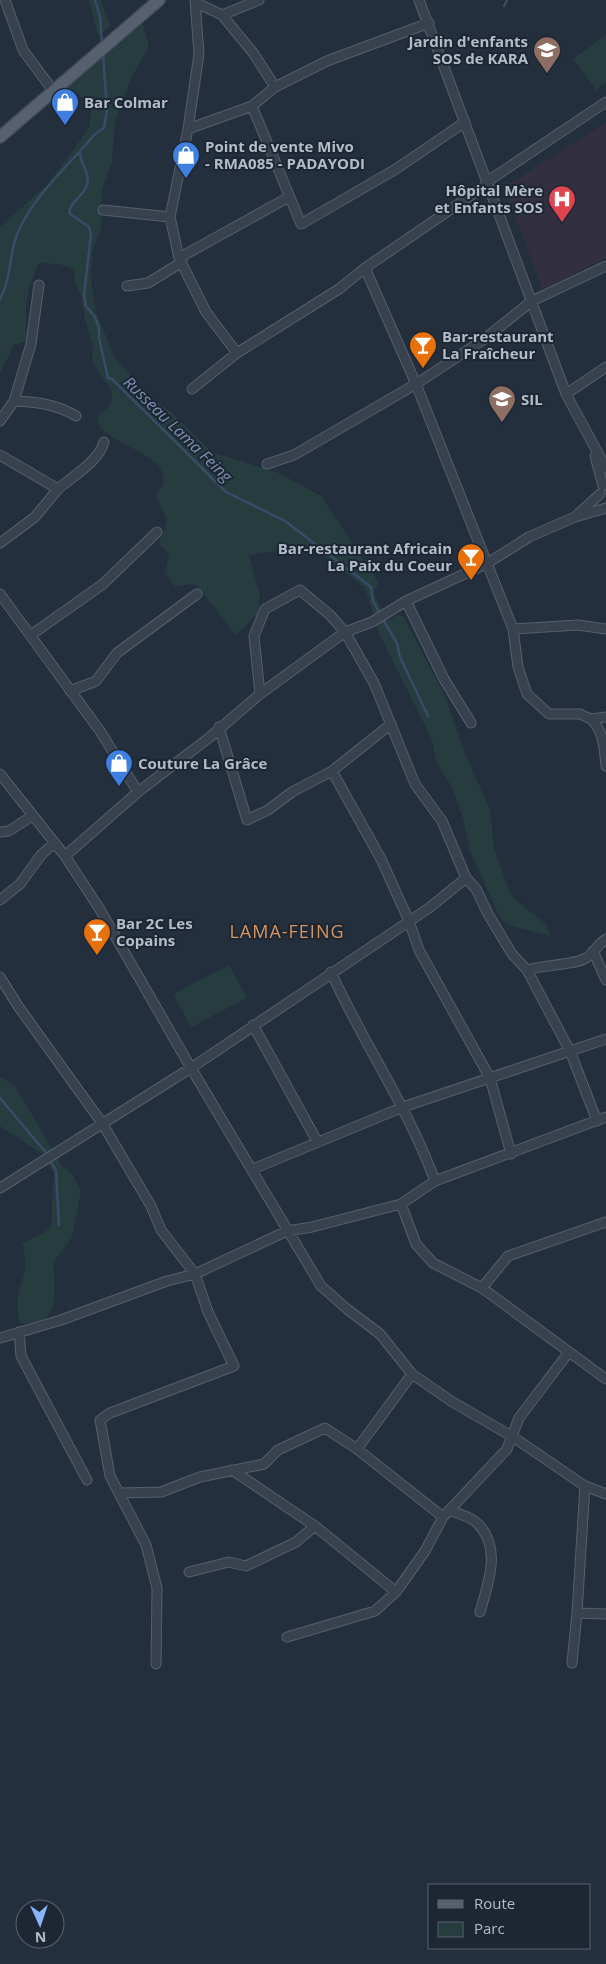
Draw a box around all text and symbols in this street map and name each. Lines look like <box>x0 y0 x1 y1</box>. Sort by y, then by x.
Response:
place label: Jardin d'enfants SOS de KARA <box>406 31 529 68</box>
school or university icon: Jardin d'enfants SOS de KARA <box>532 35 562 74</box>
shop icon: Bar Colmar <box>50 87 80 126</box>
place label: Bar Colmar <box>84 92 168 112</box>
place label: Point de vente Mivo - RMA085 - PADAYODI <box>205 136 365 173</box>
shop icon: Point de vente Mivo - RMA085 - PADAYODI <box>171 140 201 179</box>
place label: Hôpital Mère et Enfants SOS <box>434 180 543 217</box>
hospital icon: Hôpital Mère et Enfants SOS <box>547 184 577 223</box>
place label: Bar-restaurant La Fraîcheur <box>442 326 554 363</box>
bar icon: Bar-restaurant La Fraîcheur <box>408 330 438 369</box>
water label: Russeau Lama Feing <box>119 371 238 487</box>
school or university icon: SIL <box>487 384 517 423</box>
place label: SIL <box>521 389 543 409</box>
place label: Bar-restaurant Africain La Paix du Coeur <box>278 538 452 575</box>
bar icon: Bar-restaurant Africain La Paix du Coeur <box>456 542 486 581</box>
shop icon: Couture La Grâce <box>104 748 134 787</box>
place label: Couture La Grâce <box>138 753 268 773</box>
place label: Bar 2C Les Copains <box>116 913 193 950</box>
bar icon: Bar 2C Les Copains <box>82 917 112 956</box>
district label: LAMA-FEING <box>229 919 345 943</box>
legend <box>428 1884 591 1949</box>
text: Route <box>474 1893 515 1913</box>
north arrow <box>15 1899 65 1949</box>
text: Parc <box>474 1918 505 1938</box>
text: N <box>35 1928 47 1947</box>

